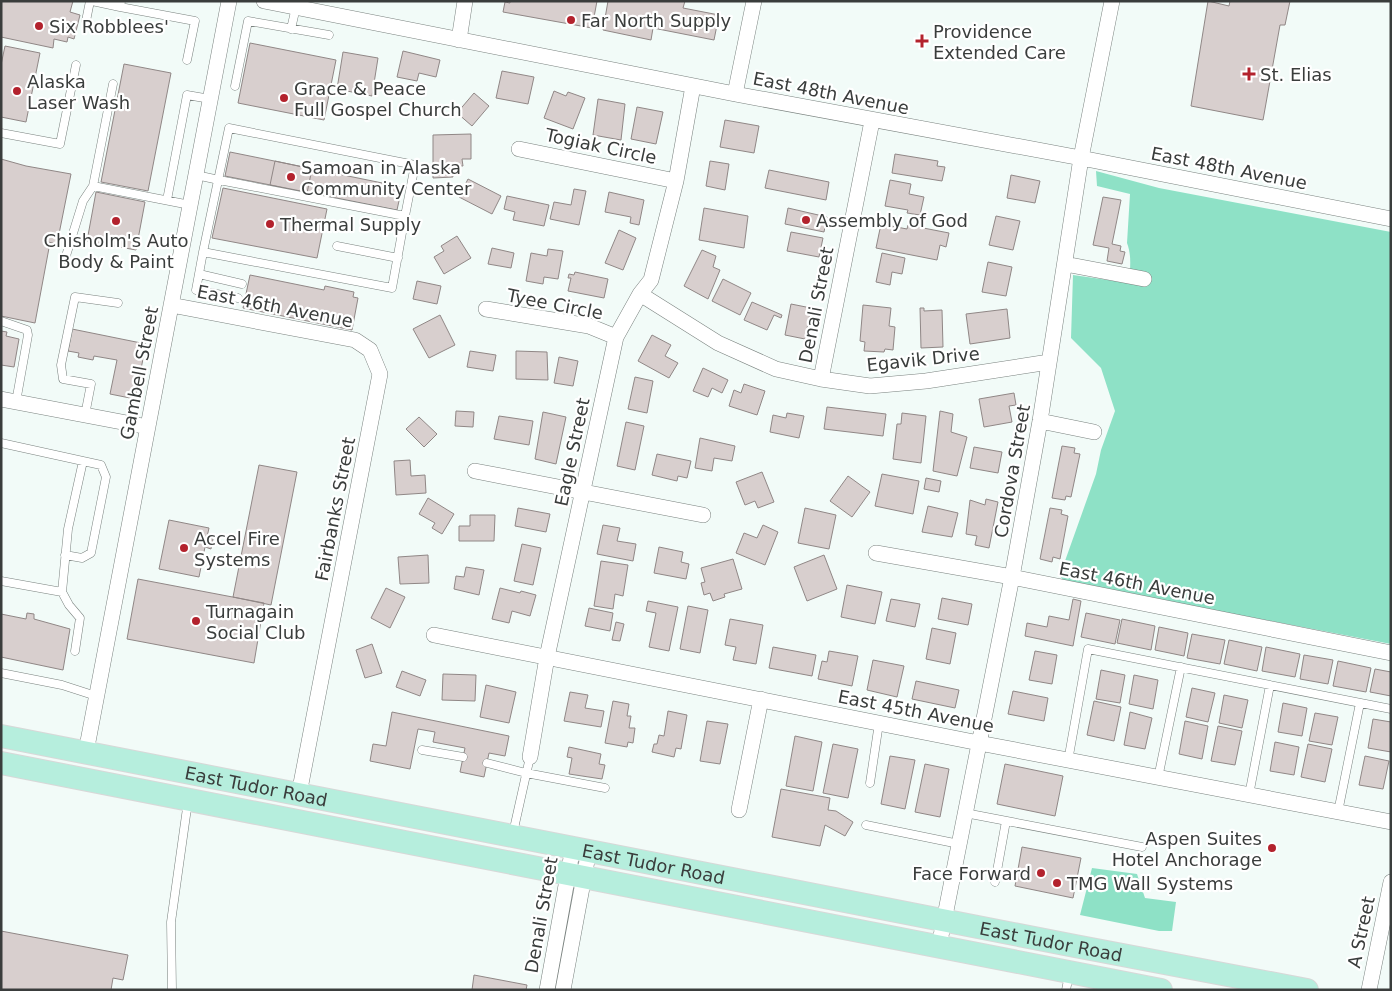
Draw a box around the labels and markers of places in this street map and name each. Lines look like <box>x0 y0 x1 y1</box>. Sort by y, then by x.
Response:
place label: Far North Supply <box>581 10 732 31</box>
marker: Far North Supply <box>565 14 577 26</box>
place label: Six Robblees' <box>49 16 169 37</box>
marker: Six Robblees' <box>33 20 45 32</box>
place label: Providence Extended Care <box>933 21 1066 63</box>
marker: Providence Extended Care <box>915 34 929 48</box>
place label: St. Elias <box>1260 64 1332 85</box>
marker: St. Elias <box>1242 67 1256 81</box>
place label: Alaska Laser Wash <box>27 71 130 113</box>
place label: Grace & Peace Full Gospel Church <box>294 78 462 120</box>
marker: Alaska Laser Wash <box>11 85 23 97</box>
marker: Grace & Peace Full Gospel Church <box>278 92 290 104</box>
place label: Samoan in Alaska Community Center <box>301 157 472 199</box>
marker: Samoan in Alaska Community Center <box>285 171 297 183</box>
place label: Assembly of God <box>816 210 968 231</box>
place label: Thermal Supply <box>279 214 422 235</box>
marker: Assembly of God <box>800 214 812 226</box>
marker: Chisholm's Auto Body & Paint <box>110 215 122 227</box>
marker: Thermal Supply <box>264 218 276 230</box>
place label: Chisholm's Auto Body & Paint <box>43 230 189 272</box>
place label: Accel Fire Systems <box>194 528 280 570</box>
marker: Accel Fire Systems <box>178 542 190 554</box>
place label: Turnagain Social Club <box>205 601 306 643</box>
marker: Turnagain Social Club <box>190 615 202 627</box>
place label: Aspen Suites Hotel Anchorage <box>1112 828 1262 870</box>
marker: Aspen Suites Hotel Anchorage <box>1266 842 1278 854</box>
place label: Face Forward <box>912 863 1031 884</box>
marker: Face Forward <box>1035 867 1047 879</box>
place label: TMG Wall Systems <box>1066 873 1233 894</box>
marker: TMG Wall Systems <box>1051 877 1063 889</box>

